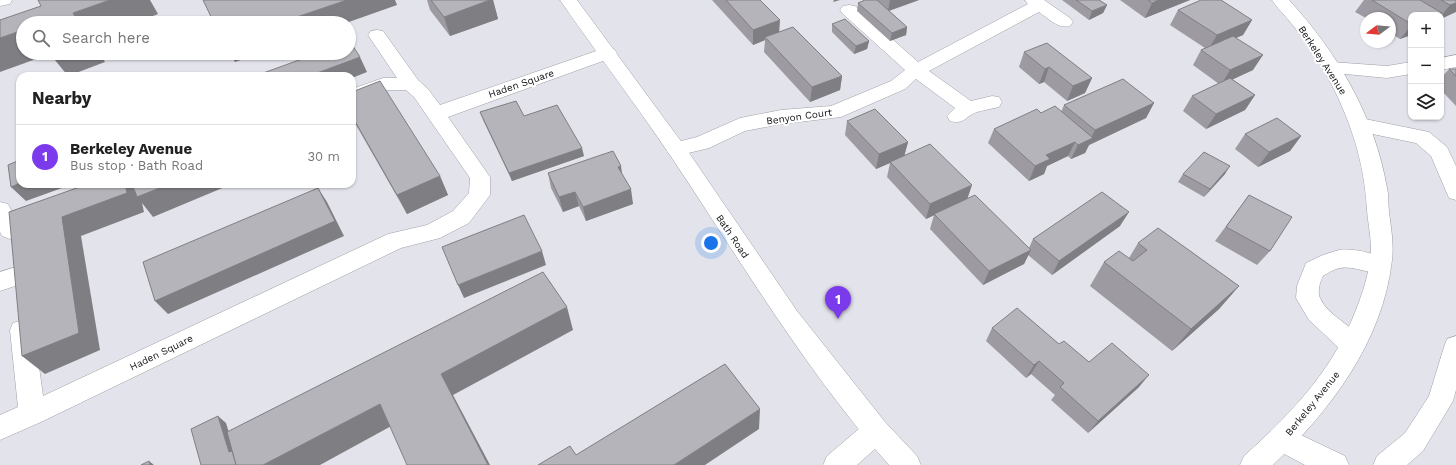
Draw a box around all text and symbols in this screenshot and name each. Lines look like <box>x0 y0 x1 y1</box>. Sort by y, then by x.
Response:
north arrow <box>1360 12 1396 48</box>
map controls <box>1408 12 1444 120</box>
button: + <box>1408 12 1444 48</box>
search box <box>16 16 356 60</box>
street label: Berkeley Avenue <box>1296 24 1349 97</box>
icon: search <box>30 27 52 49</box>
text: Search here <box>62 29 150 47</box>
button: − <box>1408 48 1444 84</box>
street label: Haden Square <box>487 67 556 100</box>
button: layers <box>1408 84 1444 120</box>
text: Nearby <box>32 88 91 108</box>
street label: Benyon Court <box>766 106 833 127</box>
text: Berkeley Avenue <box>70 140 192 158</box>
text: 1 <box>42 149 48 164</box>
text: 30 m <box>308 149 340 164</box>
text: Bus stop · Bath Road <box>70 158 203 173</box>
street label: Bath Road <box>714 212 751 260</box>
your location <box>701 233 721 253</box>
pin: 1 <box>825 286 851 319</box>
street label: Haden Square <box>128 332 195 372</box>
street label: Berkeley Avenue <box>1283 369 1342 438</box>

